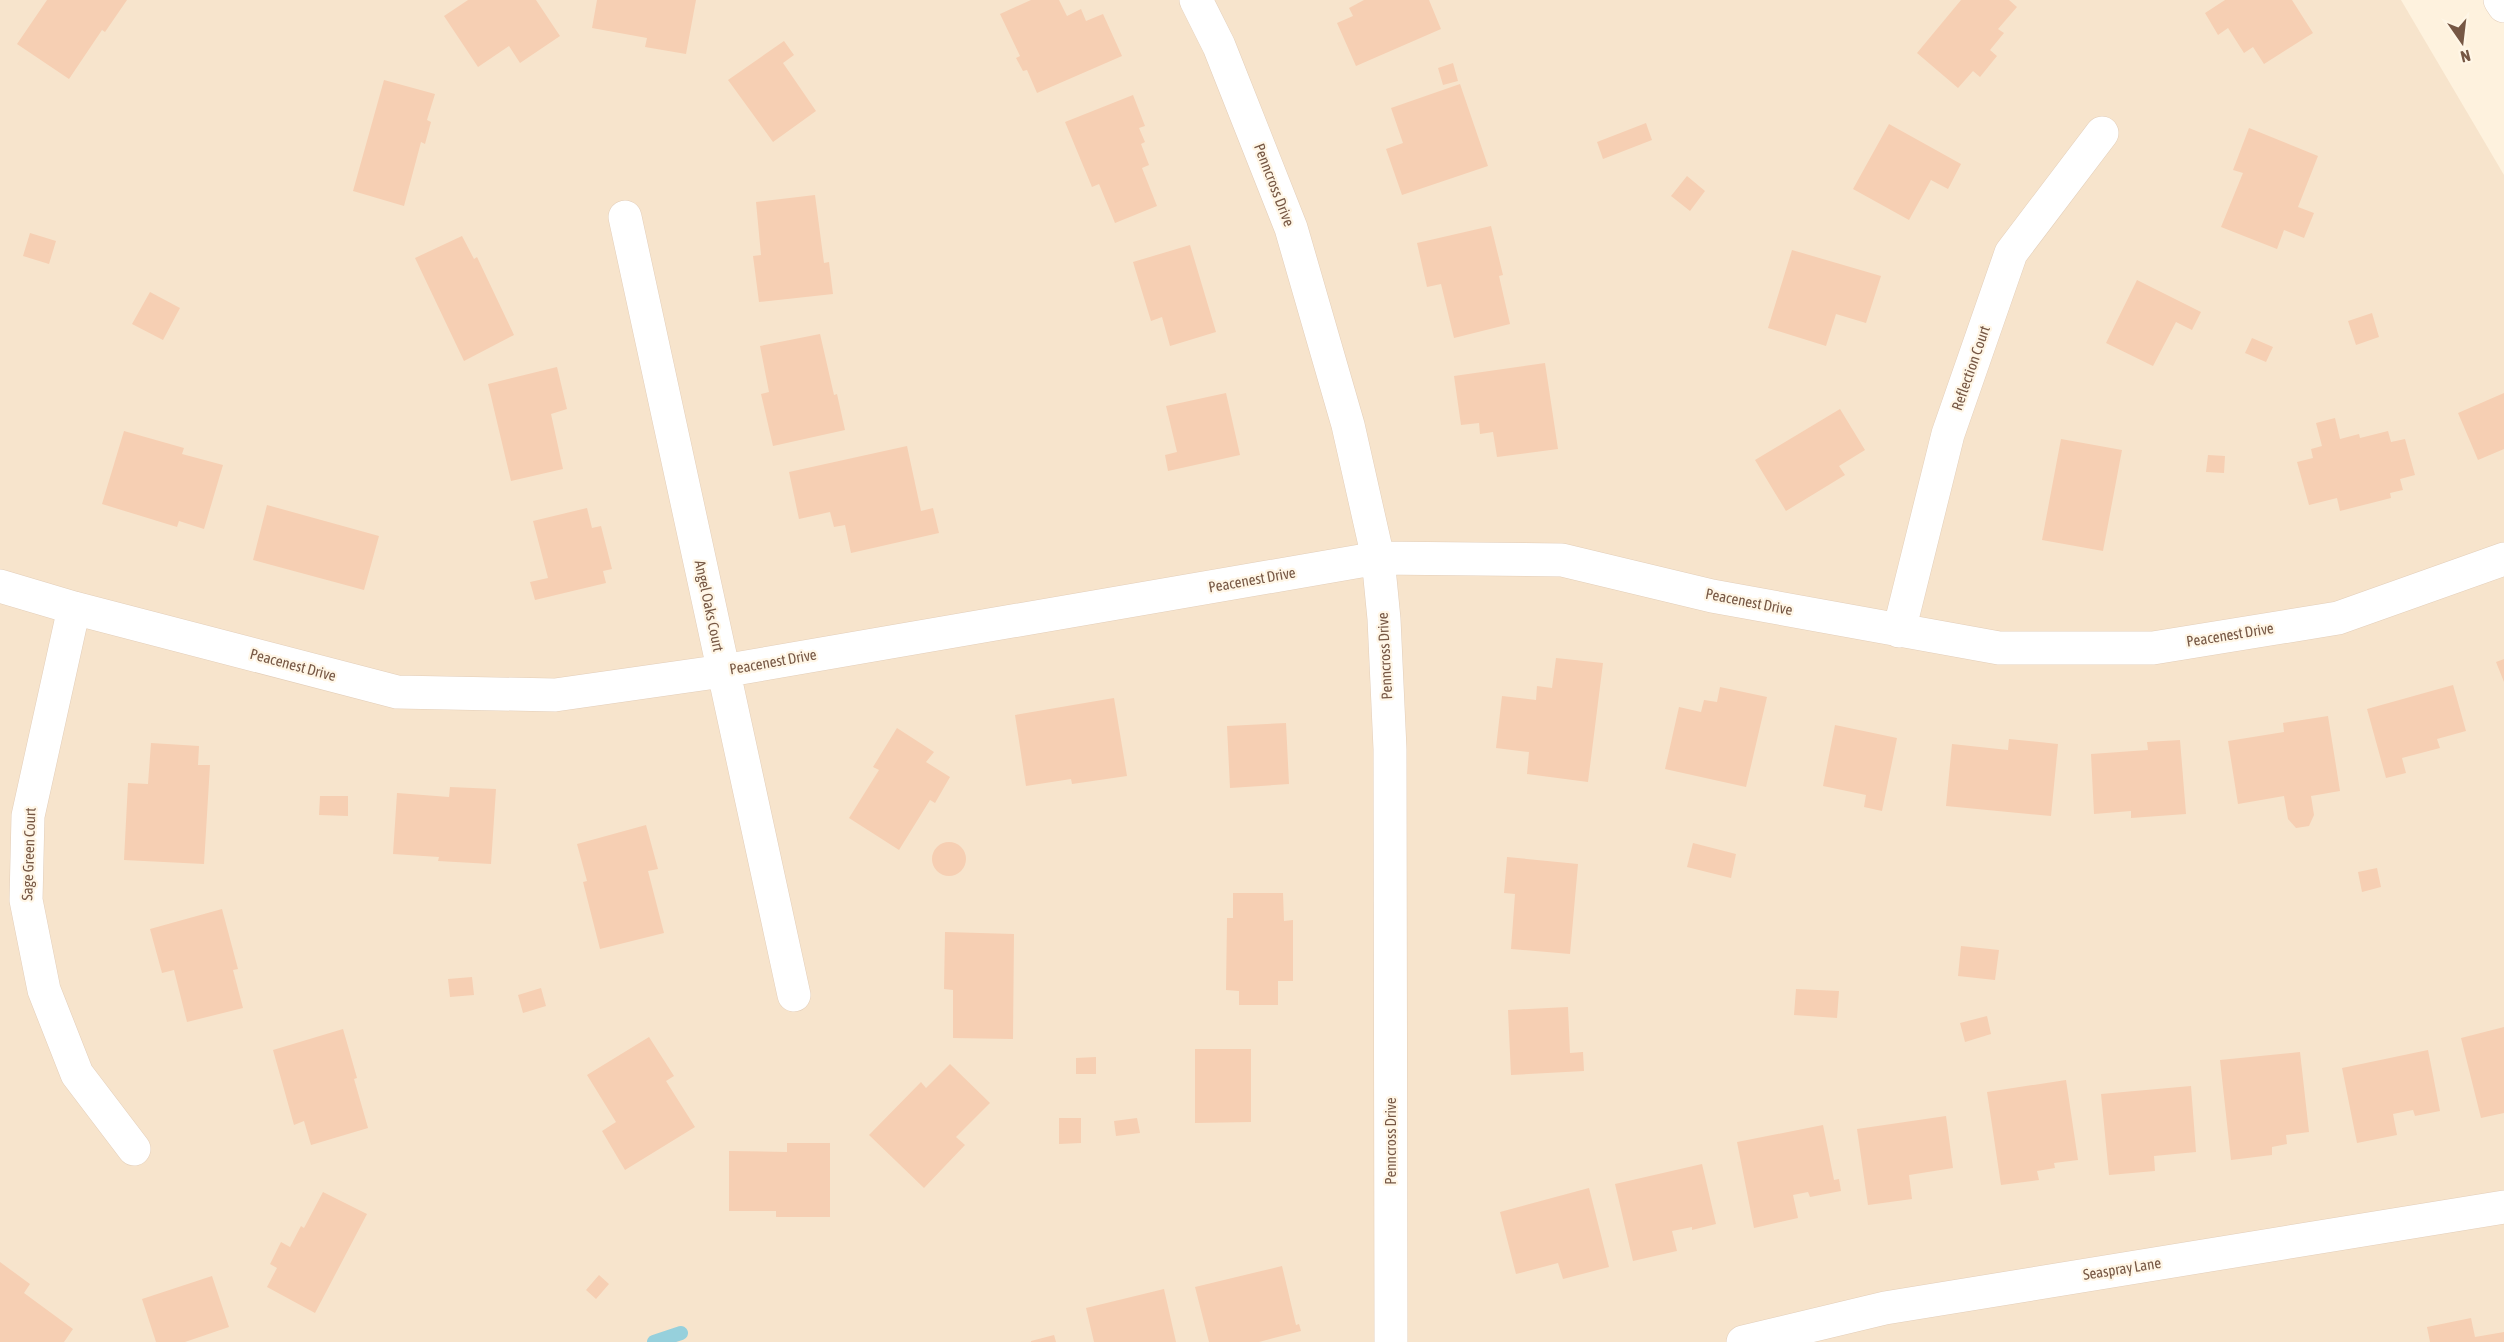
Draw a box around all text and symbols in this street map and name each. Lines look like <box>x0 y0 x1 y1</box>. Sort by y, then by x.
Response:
north arrow <box>2432 12 2492 72</box>
text: N <box>2459 47 2472 66</box>
street label: Penncross Drive <box>1251 141 1298 229</box>
street label: Reflection Court <box>1948 323 1993 412</box>
street label: Angel Oaks Court <box>692 559 727 653</box>
street label: Peacenest Drive <box>1207 563 1297 596</box>
street label: Peacenest Drive <box>1704 585 1794 618</box>
street label: Penncross Drive <box>1374 612 1395 700</box>
street label: Peacenest Drive <box>2185 619 2275 650</box>
street label: Peacenest Drive <box>248 645 338 684</box>
street label: Peacenest Drive <box>728 645 818 678</box>
street label: Sage Green Court <box>18 807 39 901</box>
street label: Penncross Drive <box>1382 1097 1399 1185</box>
street label: Seaspray Lane <box>2082 1254 2162 1283</box>

